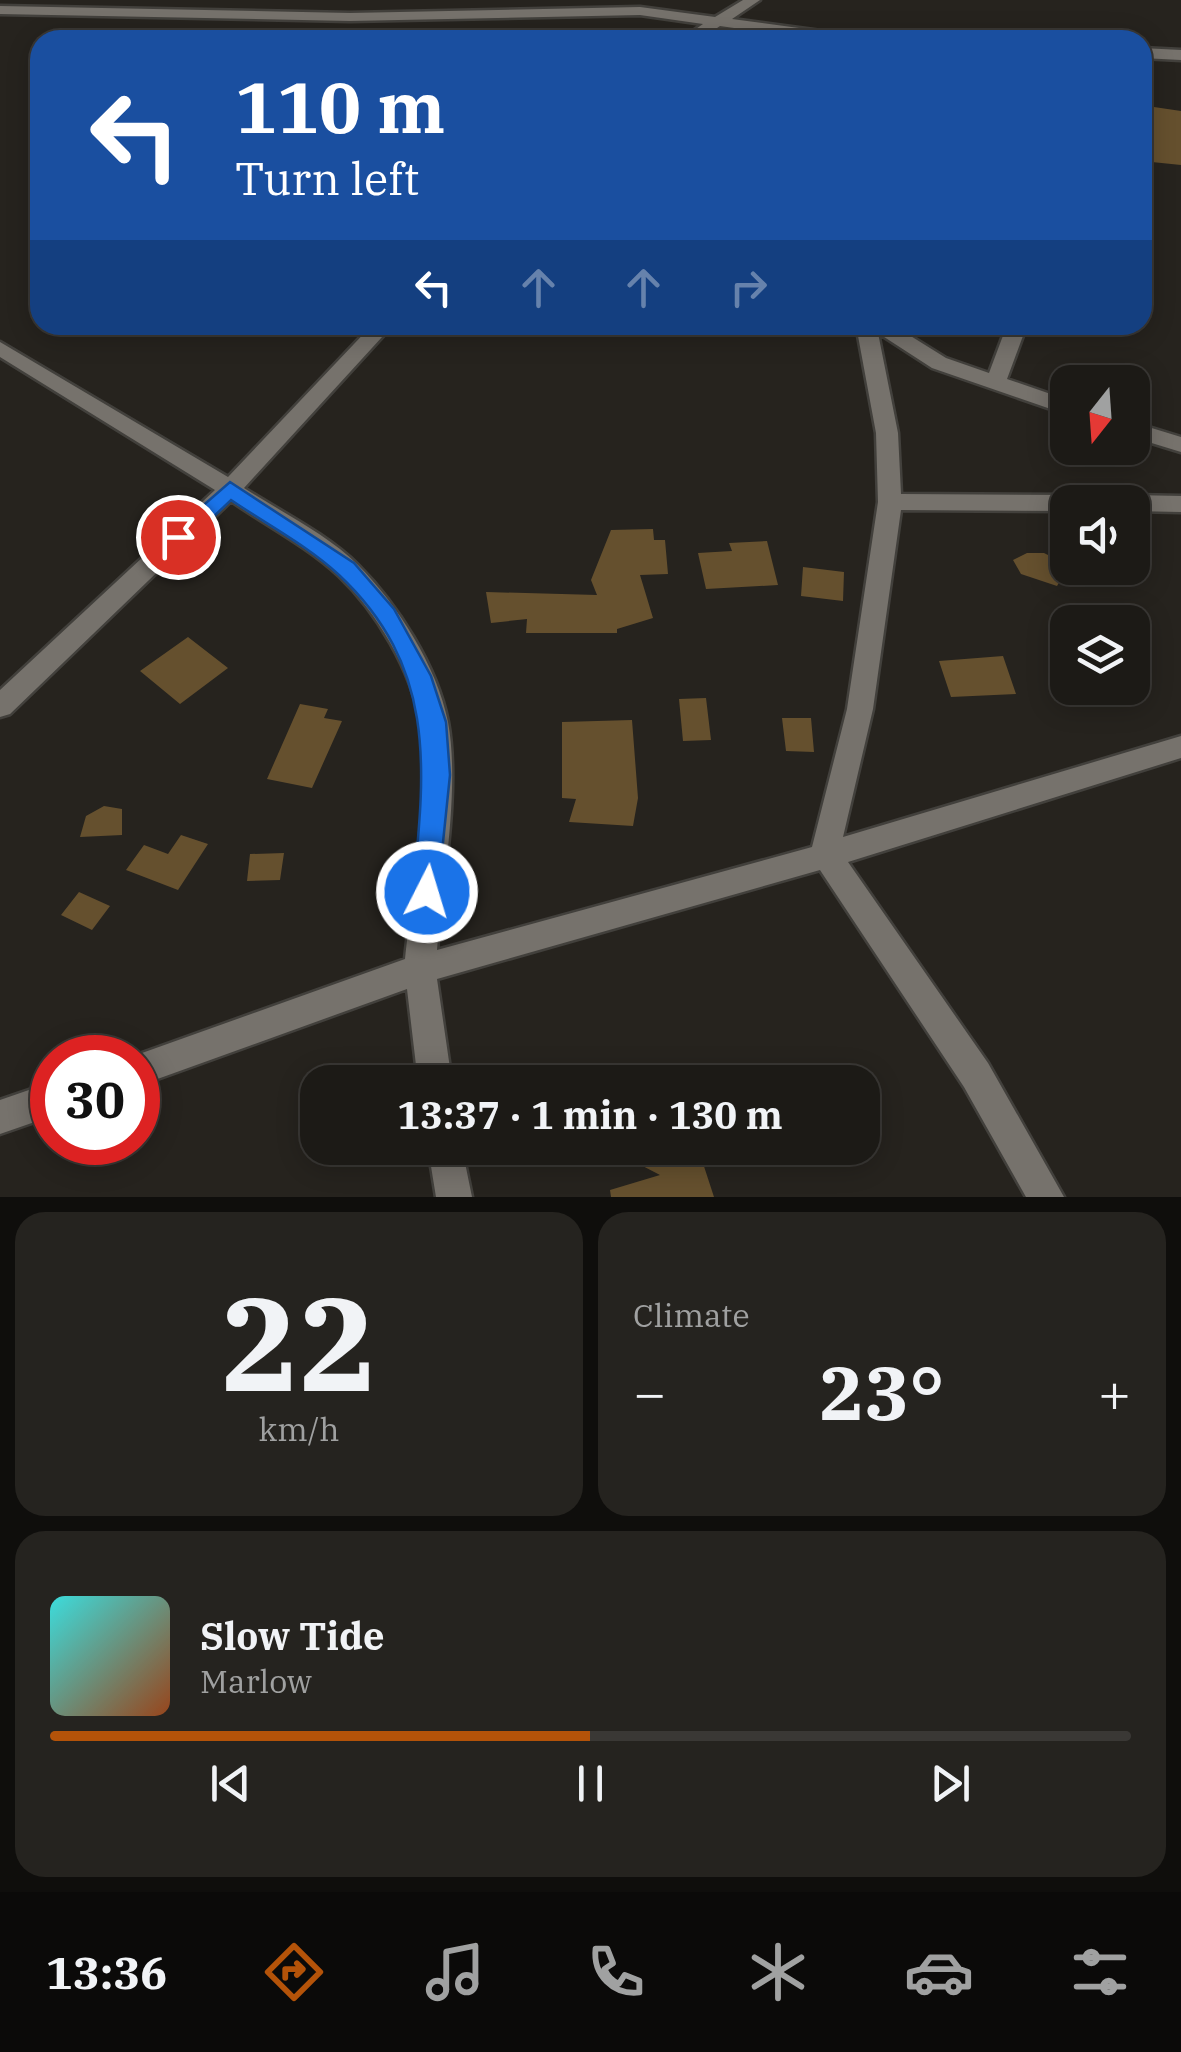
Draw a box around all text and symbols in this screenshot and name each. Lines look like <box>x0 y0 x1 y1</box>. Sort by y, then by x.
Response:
text: 110 m <box>235 61 445 152</box>
icon: left <box>70 70 200 200</box>
text: Turn left <box>235 149 419 207</box>
icon: left <box>406 260 461 315</box>
icon: ahead <box>511 260 566 315</box>
icon: ahead <box>616 260 671 315</box>
icon: right <box>721 260 776 315</box>
north arrow <box>1050 365 1150 465</box>
map controls <box>1050 365 1150 705</box>
button: sound <box>1050 485 1150 585</box>
pin <box>136 495 221 580</box>
icon: arrive <box>151 510 206 565</box>
button: layers <box>1050 605 1150 705</box>
position arrow <box>375 840 479 944</box>
speed limit sign: 30 <box>30 1035 160 1165</box>
text: 13:37 · 1 min · 130 m <box>397 1090 783 1139</box>
text: 22 <box>221 1258 377 1427</box>
text: Climate <box>633 1294 750 1336</box>
text: 23° <box>819 1343 945 1441</box>
text: − <box>633 1357 666 1428</box>
text: + <box>1098 1357 1131 1428</box>
text: km/h <box>259 1408 339 1450</box>
text: Slow Tide <box>200 1611 385 1660</box>
text: Marlow <box>200 1660 312 1702</box>
icon: previous <box>203 1756 258 1811</box>
icon: pause <box>563 1756 618 1811</box>
icon: next <box>923 1756 978 1811</box>
icon: directions <box>259 1937 329 2007</box>
icon: music <box>420 1937 490 2007</box>
icon: phone <box>581 1937 651 2007</box>
icon: climate <box>743 1937 813 2007</box>
icon: car <box>904 1937 974 2007</box>
icon: filters <box>1065 1937 1135 2007</box>
text: 13:36 <box>46 1943 167 2001</box>

